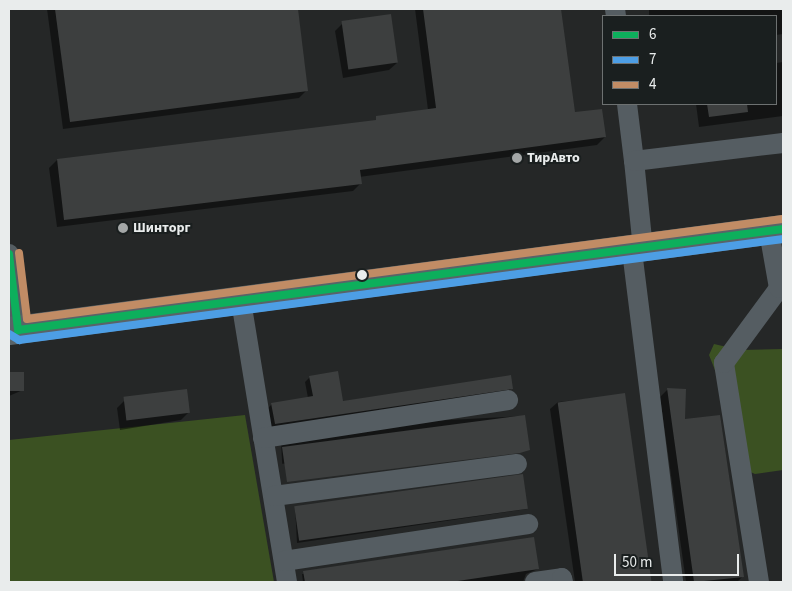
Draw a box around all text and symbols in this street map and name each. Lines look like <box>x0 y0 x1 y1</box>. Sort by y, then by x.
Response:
legend <box>602 15 777 105</box>
text: 6 <box>649 24 656 45</box>
text: 7 <box>649 49 656 70</box>
text: 4 <box>649 74 656 95</box>
place label: ТирАвто <box>527 150 580 166</box>
marker: ТирАвто <box>511 152 523 164</box>
place label: Шинторг <box>133 220 191 236</box>
marker: Шинторг <box>117 222 129 234</box>
unlabelled marker <box>357 270 367 280</box>
scale bar <box>617 544 742 576</box>
text: 50 m <box>622 552 652 573</box>

